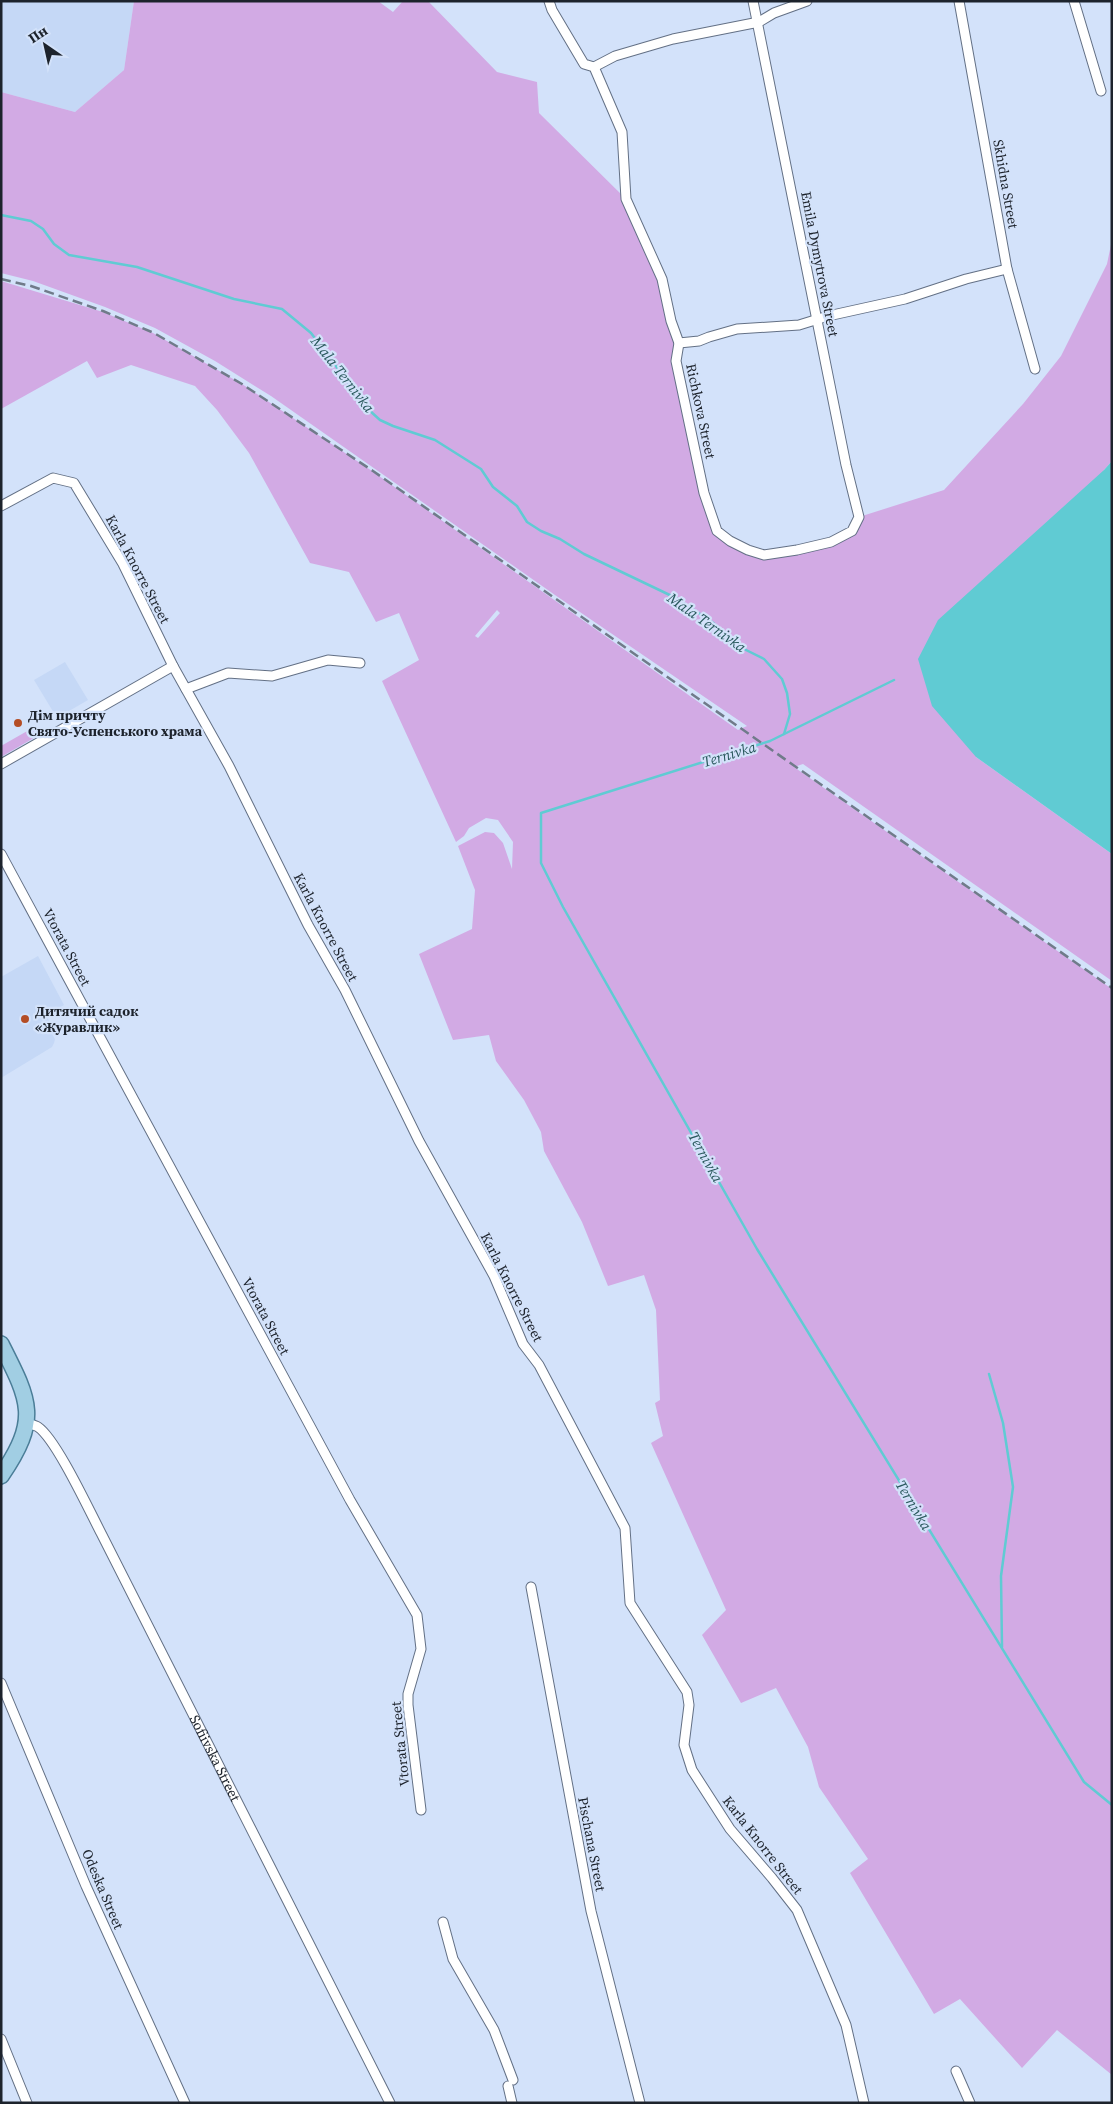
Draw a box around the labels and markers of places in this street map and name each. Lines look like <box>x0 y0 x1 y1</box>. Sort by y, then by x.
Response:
place label: Дім причту Свято-Успенського храма <box>28 705 203 741</box>
marker: Дім причту Свято-Успенського храма <box>12 717 24 729</box>
place label: Дитячий садок «Журавлик» <box>35 1001 139 1037</box>
marker: Дитячий садок «Журавлик» <box>19 1013 31 1025</box>

